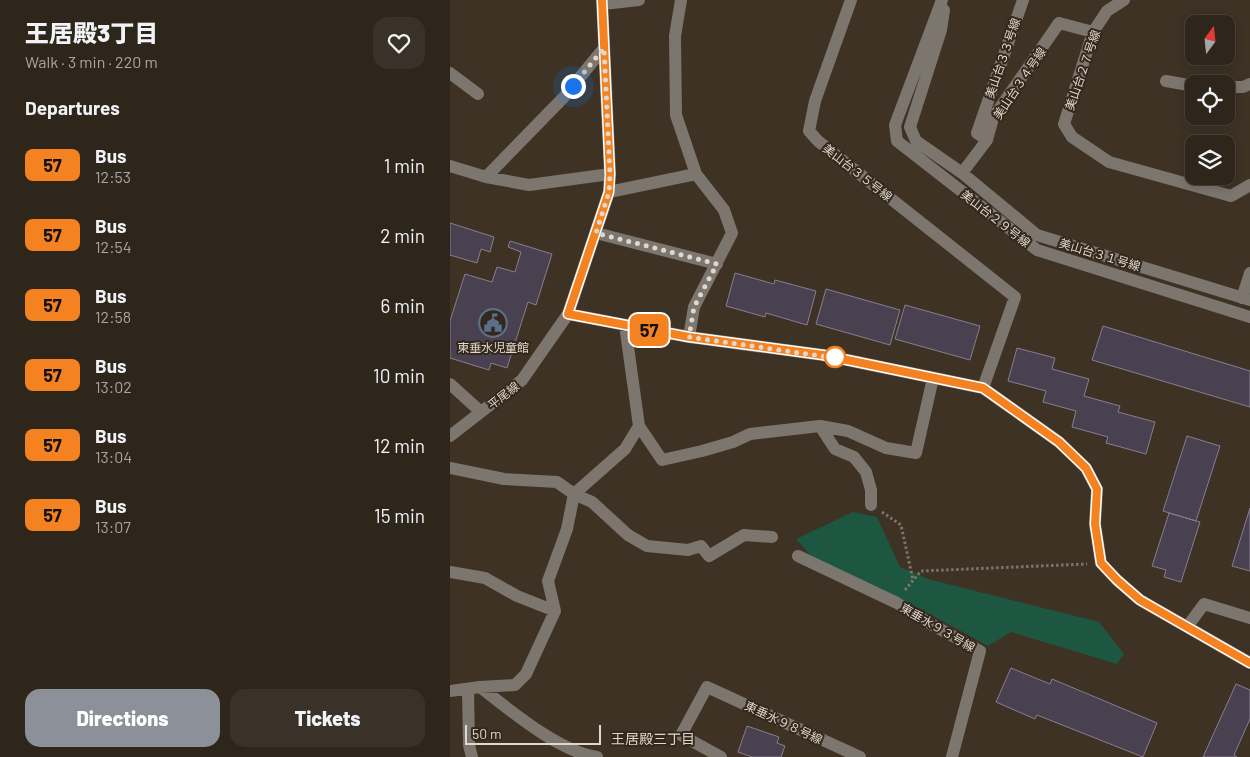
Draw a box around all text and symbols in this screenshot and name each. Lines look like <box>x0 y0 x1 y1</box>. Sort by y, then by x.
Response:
north arrow <box>1185 15 1235 65</box>
map controls <box>1185 15 1235 185</box>
street label: 美山台３３号線 <box>982 16 1022 100</box>
button: heart <box>373 17 425 69</box>
text: 王居殿3丁目 <box>25 18 158 47</box>
street label: 美山台２７号線 <box>1062 28 1102 112</box>
street label: 美山台３４号線 <box>990 44 1048 122</box>
text: Walk · 3 min · 220 m <box>25 52 158 71</box>
your location <box>561 74 586 99</box>
button: locate <box>1185 75 1235 125</box>
text: Departures <box>25 96 120 119</box>
button: layers <box>1185 135 1235 185</box>
street label: 美山台３５号線 <box>821 141 895 203</box>
text: Bus <box>95 144 127 167</box>
text: 57 <box>43 154 62 176</box>
text: 1 min <box>384 154 425 177</box>
text: 12:53 <box>95 167 131 186</box>
street label: 美山台２９号線 <box>959 187 1033 249</box>
text: Bus <box>95 214 127 237</box>
text: 57 <box>43 224 62 246</box>
text: 2 min <box>380 224 425 247</box>
street label: 美山台３１号線 <box>1058 235 1142 273</box>
text: 12:54 <box>95 237 132 256</box>
text: Bus <box>95 284 127 307</box>
text: 57 <box>43 294 62 316</box>
text: 6 min <box>381 294 425 317</box>
text: 12:58 <box>95 307 131 326</box>
public building icon: 東垂水児童館 <box>478 308 508 338</box>
line badge: 57 <box>626 314 672 346</box>
text: 57 <box>640 319 658 341</box>
place label: 東垂水児童館 <box>457 340 529 354</box>
unlabelled marker <box>824 346 846 368</box>
text: Bus <box>95 354 127 377</box>
text: 57 <box>43 364 62 386</box>
text: 10 min <box>373 364 425 387</box>
text: 13:02 <box>95 377 132 396</box>
street label: 平尾線 <box>485 378 521 412</box>
text: Bus <box>95 424 127 447</box>
text: 57 <box>43 434 62 456</box>
text: 12 min <box>374 434 425 457</box>
text: 13:04 <box>95 447 132 466</box>
text: Bus <box>95 494 127 517</box>
text: 57 <box>43 504 62 526</box>
text: 15 min <box>374 504 425 527</box>
text: 13:07 <box>95 517 131 536</box>
street label: 東垂水９３号線 <box>898 600 978 654</box>
button: Directions <box>25 689 220 747</box>
button: Tickets <box>230 689 425 747</box>
street label: 東垂水９８号線 <box>743 698 825 746</box>
scale bar <box>465 722 601 745</box>
text: 50 m <box>472 725 501 742</box>
district label: 王居殿三丁目 <box>611 730 695 747</box>

